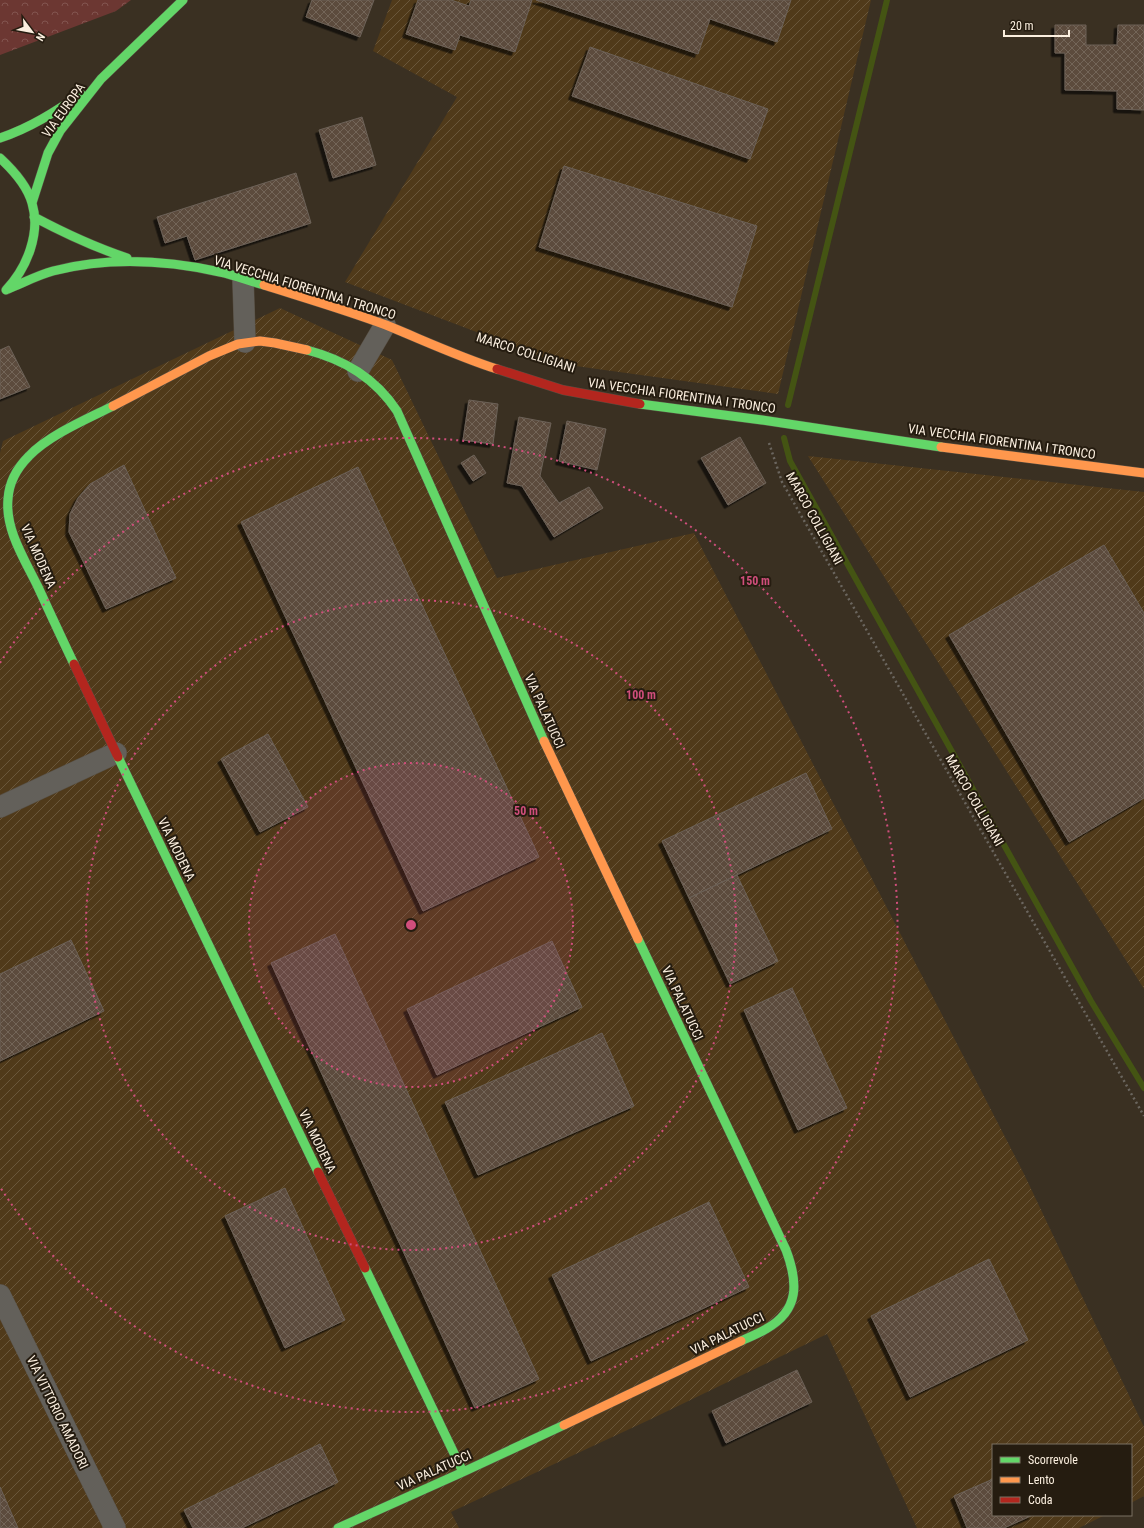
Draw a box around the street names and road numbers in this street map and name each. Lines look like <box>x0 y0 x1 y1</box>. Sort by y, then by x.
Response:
street label: VIA EUROPA <box>39 80 88 140</box>
street label: VIA VECCHIA FIORENTINA I TRONCO <box>212 253 398 322</box>
street label: MARCO COLLIGIANI <box>474 329 577 376</box>
street label: VIA VECCHIA FIORENTINA I TRONCO <box>587 375 777 416</box>
street label: VIA VECCHIA FIORENTINA I TRONCO <box>907 421 1097 462</box>
street label: MARCO COLLIGIANI <box>783 469 846 567</box>
street label: VIA MODENA <box>18 522 59 591</box>
street label: VIA PALATUCCI <box>521 672 568 751</box>
street label: MARCO COLLIGIANI <box>942 752 1007 849</box>
street label: VIA MODENA <box>155 815 198 884</box>
street label: VIA PALATUCCI <box>659 964 706 1043</box>
street label: VIA MODENA <box>296 1107 339 1176</box>
street label: VIA PALATUCCI <box>688 1309 766 1358</box>
street label: VIA VITTORIO AMADORI <box>24 1353 91 1471</box>
street label: VIA PALATUCCI <box>395 1447 474 1494</box>

